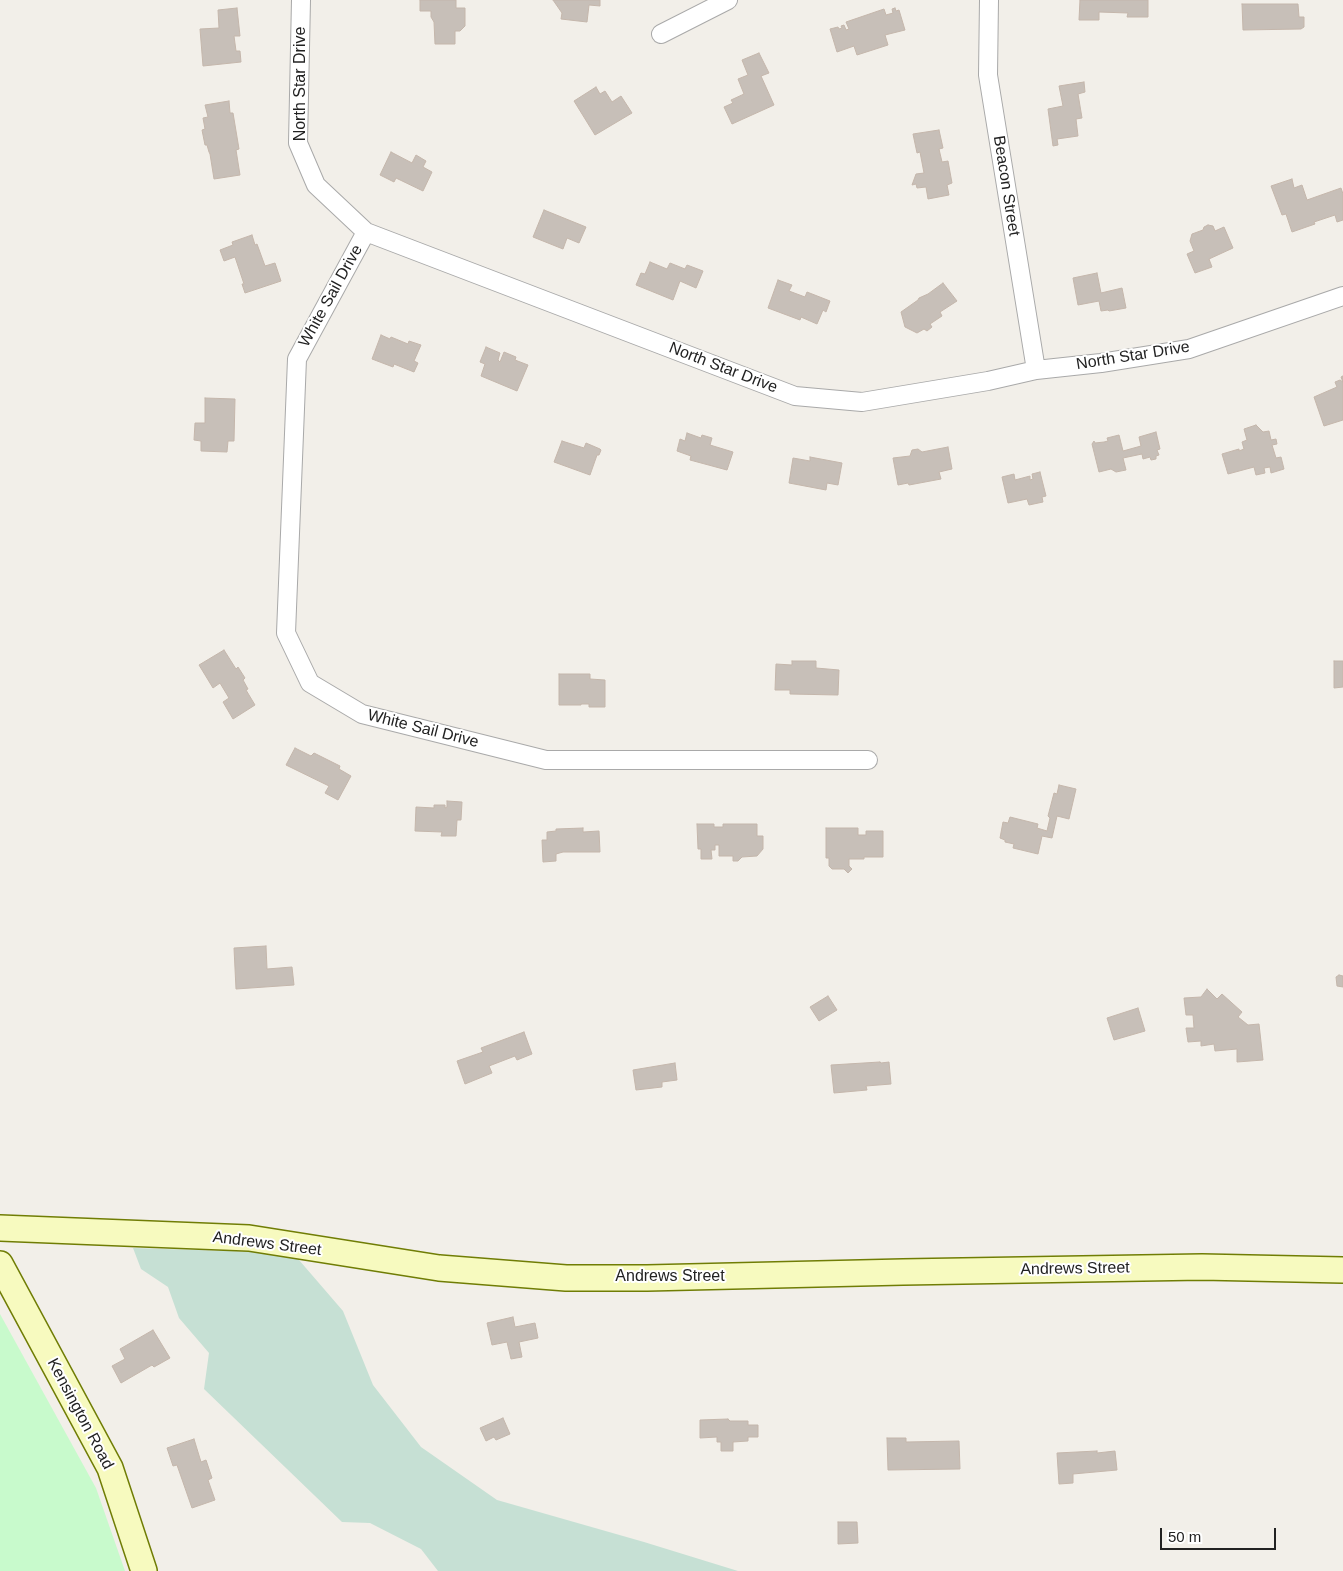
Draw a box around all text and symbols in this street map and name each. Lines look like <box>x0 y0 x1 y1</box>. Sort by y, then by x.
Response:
street label: North Star Drive <box>291 27 311 141</box>
street label: Beacon Street <box>989 134 1023 238</box>
street label: White Sail Drive <box>295 242 367 350</box>
street label: North Star Drive <box>666 338 780 398</box>
street label: North Star Drive <box>1075 338 1191 374</box>
street label: White Sail Drive <box>365 706 481 752</box>
street label: Andrews Street <box>212 1228 322 1260</box>
street label: Andrews Street <box>1020 1258 1130 1280</box>
street label: Andrews Street <box>615 1267 725 1287</box>
street label: Kensington Road <box>43 1355 117 1473</box>
scale bar <box>1163 1518 1279 1550</box>
text: 50 m <box>1168 1528 1201 1545</box>

